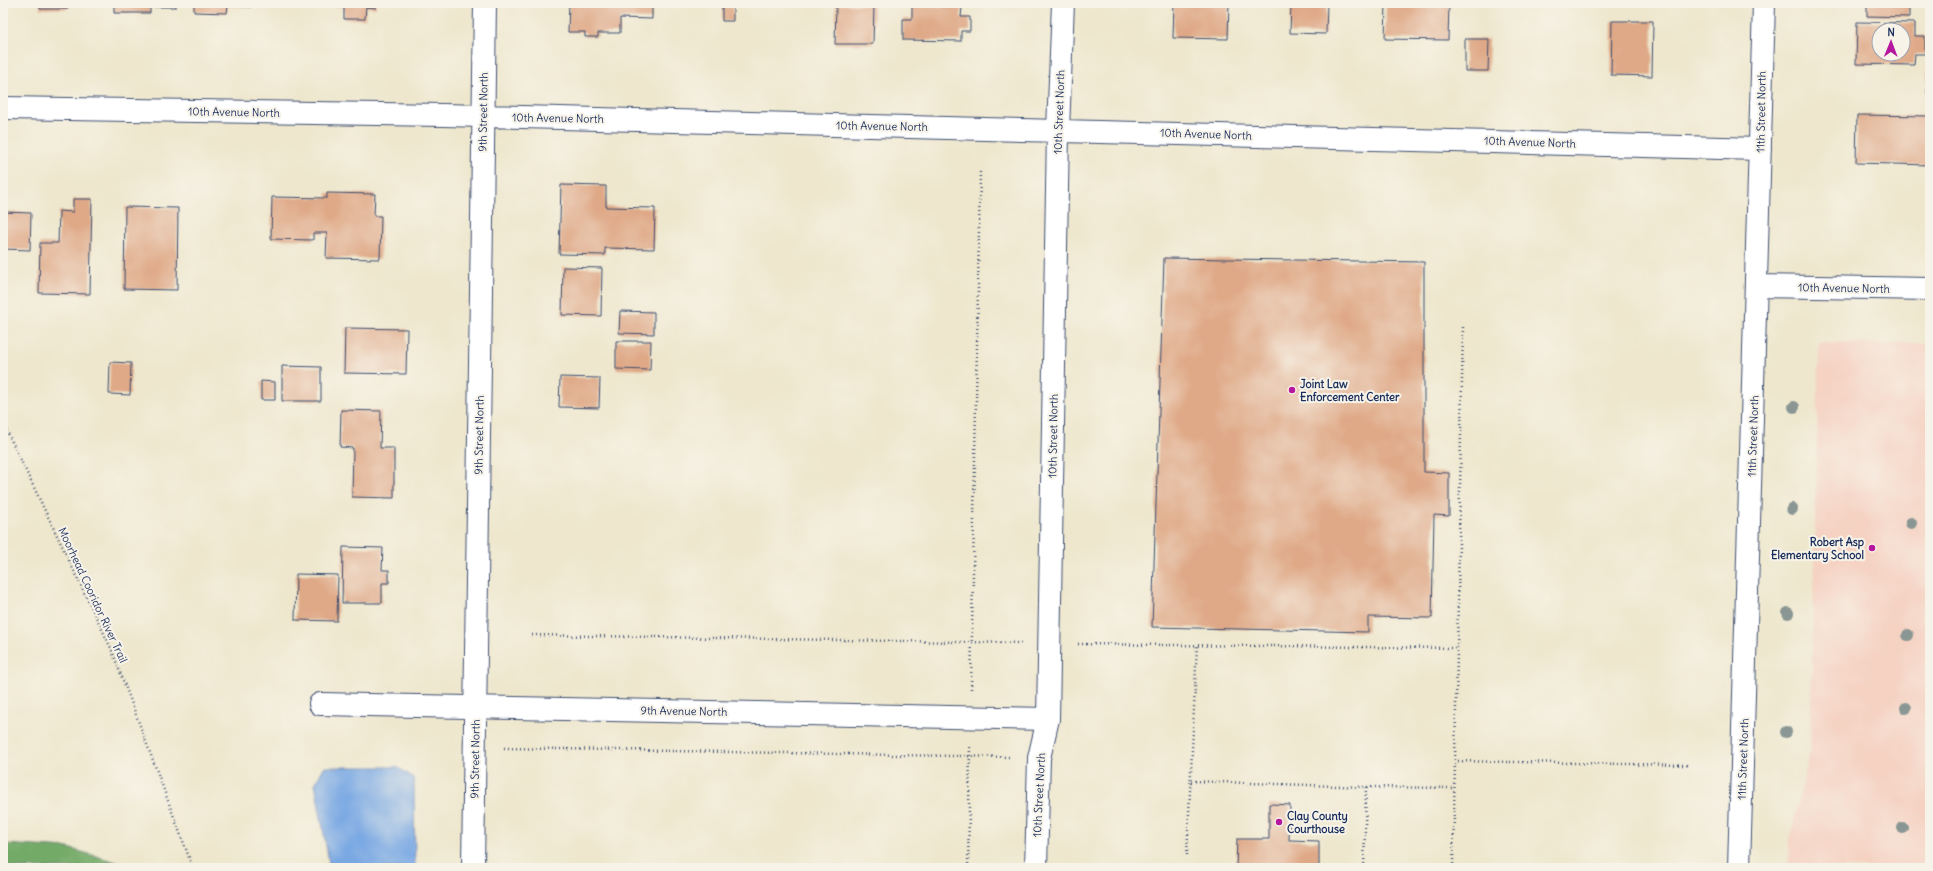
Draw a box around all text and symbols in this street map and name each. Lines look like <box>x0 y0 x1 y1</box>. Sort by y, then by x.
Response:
north arrow <box>1871 22 1911 62</box>
text: N <box>1887 25 1895 39</box>
street label: 10th Street North <box>1051 70 1067 154</box>
street label: 11th Street North <box>1753 71 1769 153</box>
street label: 9th Street North <box>475 72 491 152</box>
street label: 10th Avenue North <box>188 104 280 120</box>
street label: 10th Avenue North <box>512 110 604 126</box>
street label: 10th Avenue North <box>836 118 928 134</box>
street label: 10th Avenue North <box>1160 125 1252 143</box>
street label: 10th Avenue North <box>1484 133 1576 151</box>
street label: 10th Avenue North <box>1798 280 1890 296</box>
place label: Joint Law Enforcement Center <box>1300 377 1400 404</box>
marker: Joint Law Enforcement Center <box>1287 385 1297 395</box>
street label: 10th Street North <box>1045 394 1061 478</box>
street label: 9th Street North <box>471 395 487 475</box>
street label: 11th Street North <box>1745 395 1761 477</box>
street label: Moorhead Cooridor River Trail <box>55 525 131 665</box>
place label: Robert Asp Elementary School <box>1771 535 1864 563</box>
marker: Robert Asp Elementary School <box>1867 543 1877 553</box>
street label: 9th Avenue North <box>641 703 727 719</box>
street label: 11th Street North <box>1735 718 1751 800</box>
street label: 9th Street North <box>467 719 483 799</box>
street label: 10th Street North <box>1030 752 1048 838</box>
place label: Clay County Courthouse <box>1287 809 1348 836</box>
marker: Clay County Courthouse <box>1274 817 1284 827</box>

